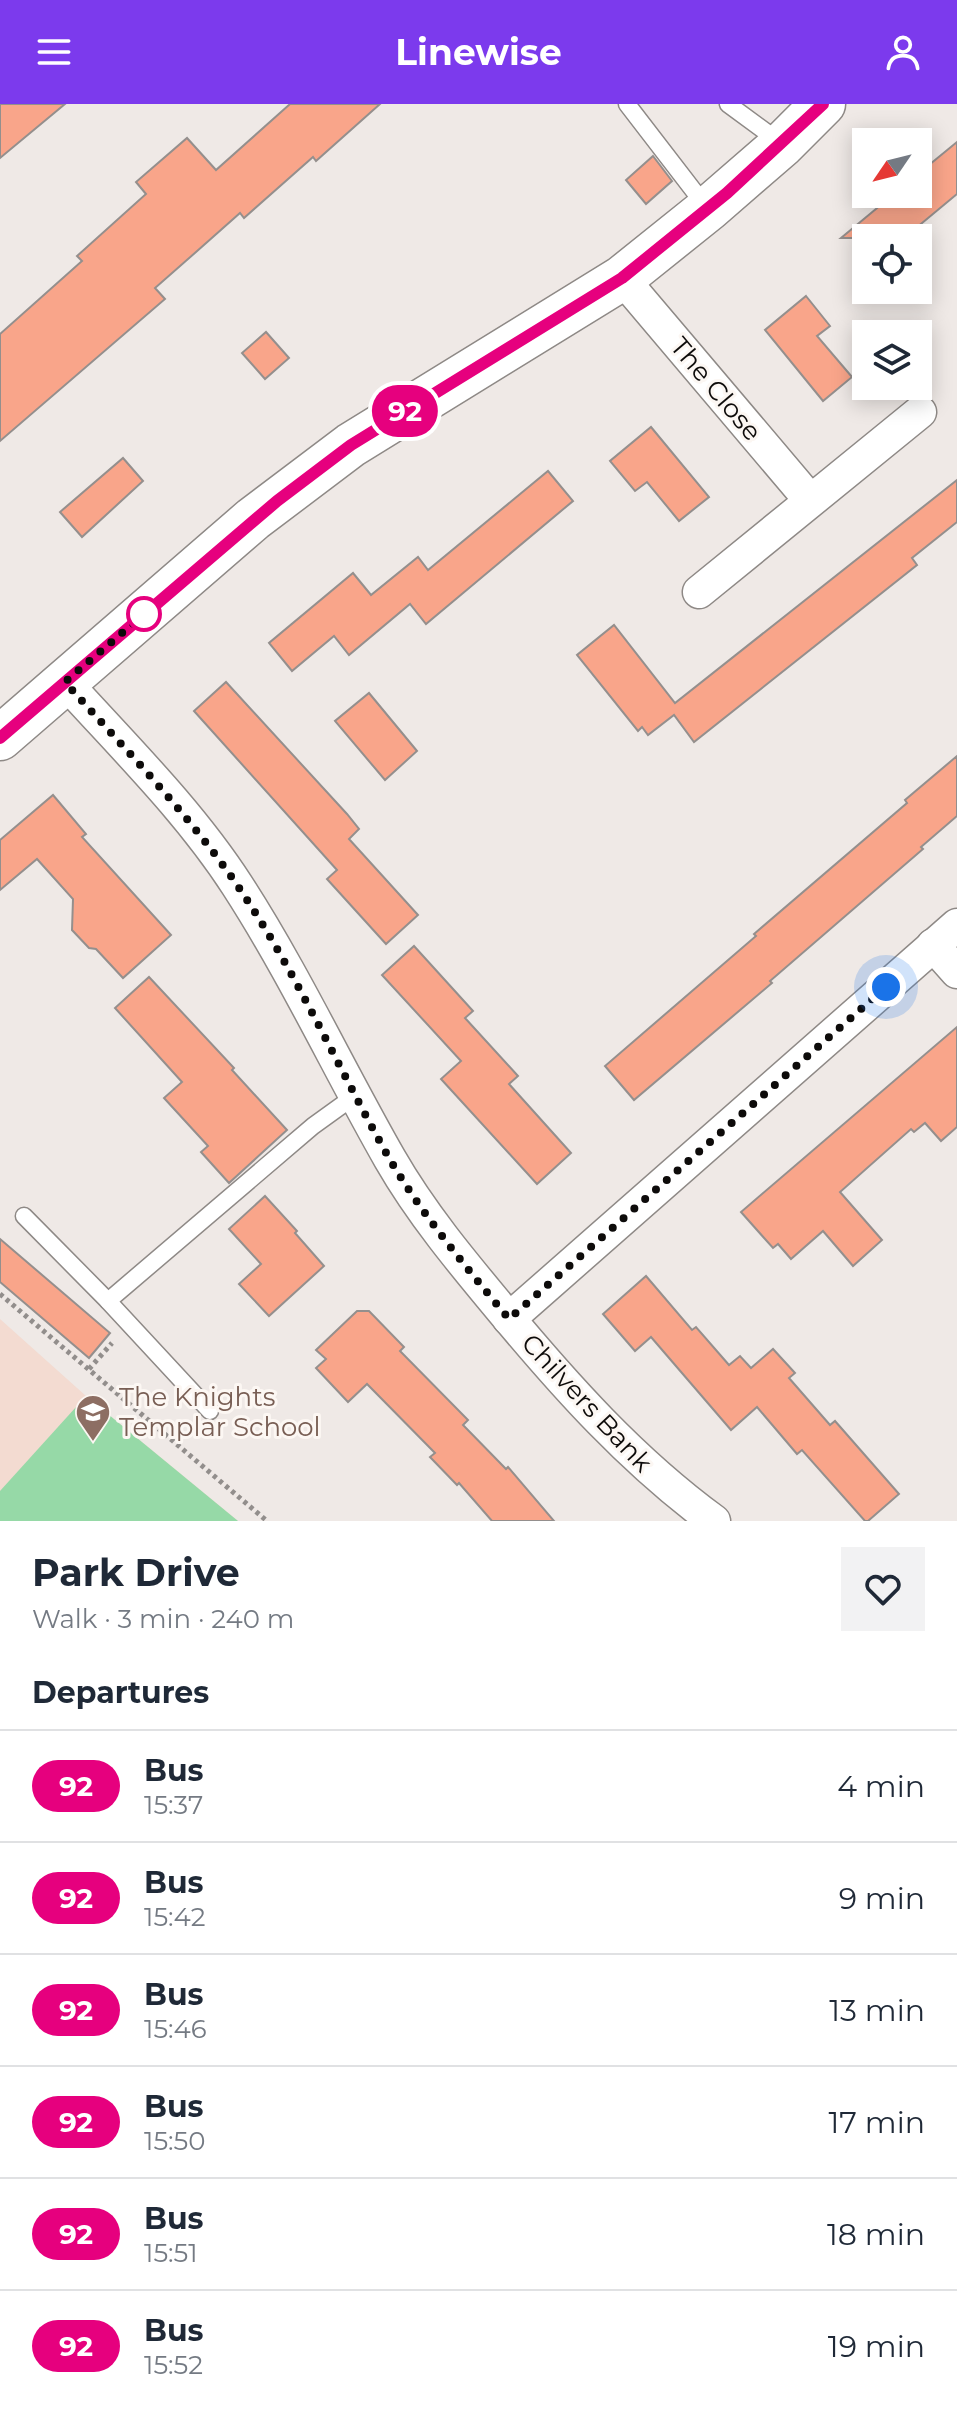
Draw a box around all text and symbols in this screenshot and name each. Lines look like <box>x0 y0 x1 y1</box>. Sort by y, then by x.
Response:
icon: menu <box>32 30 76 74</box>
text: Linewise <box>395 30 562 74</box>
icon: person <box>881 30 925 74</box>
north arrow <box>852 128 932 208</box>
map controls <box>852 128 932 400</box>
button: locate <box>852 224 932 304</box>
button: layers <box>852 320 932 400</box>
street label: The Close <box>664 331 768 447</box>
line badge: 92 <box>369 385 441 437</box>
text: 92 <box>388 394 422 428</box>
unlabelled marker <box>127 597 161 631</box>
your location <box>866 967 906 1007</box>
street label: Chilvers Bank <box>515 1327 659 1479</box>
place label: The Knights Templar School <box>119 1381 321 1443</box>
school or university icon: The Knights Templar School <box>74 1393 112 1443</box>
button: heart <box>841 1547 925 1631</box>
text: Park Drive <box>32 1549 240 1596</box>
text: Walk · 3 min · 240 m <box>32 1603 294 1635</box>
text: Departures <box>32 1674 209 1711</box>
text: Bus <box>144 1752 204 1789</box>
text: 4 min <box>837 1768 925 1805</box>
text: 92 <box>59 1769 93 1803</box>
text: 15:37 <box>144 1789 203 1821</box>
text: Bus <box>144 1864 204 1901</box>
text: 9 min <box>839 1880 925 1917</box>
text: 92 <box>59 1881 93 1915</box>
text: 15:42 <box>144 1901 206 1933</box>
text: Bus <box>144 1976 204 2013</box>
text: 13 min <box>829 1992 925 2029</box>
text: 92 <box>59 1993 93 2027</box>
text: 15:46 <box>144 2013 207 2045</box>
text: Bus <box>144 2088 204 2125</box>
text: 17 min <box>828 2104 925 2141</box>
text: 92 <box>59 2105 93 2139</box>
text: 15:50 <box>144 2125 206 2157</box>
text: Bus <box>144 2200 204 2237</box>
text: 18 min <box>827 2216 925 2253</box>
text: 92 <box>59 2217 93 2251</box>
text: 15:51 <box>144 2237 198 2269</box>
text: Bus <box>144 2312 204 2349</box>
text: 19 min <box>828 2328 925 2365</box>
text: 92 <box>59 2329 93 2363</box>
text: 15:52 <box>144 2349 203 2381</box>

